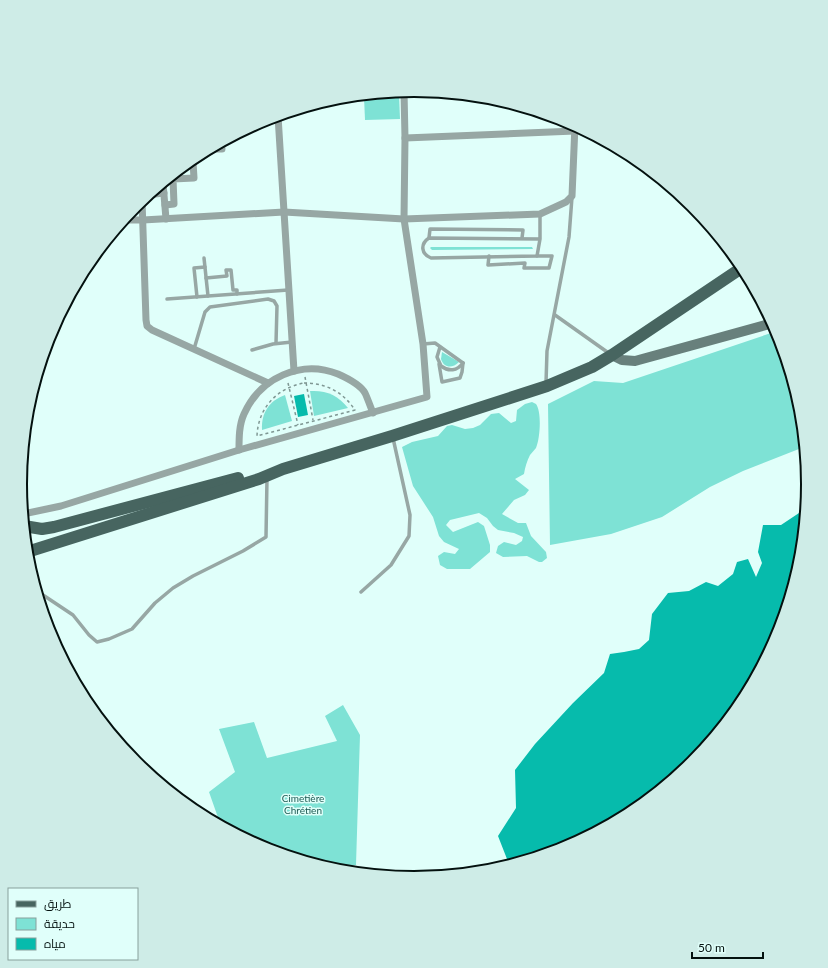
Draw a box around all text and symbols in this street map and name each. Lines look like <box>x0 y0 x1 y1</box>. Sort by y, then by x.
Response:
park label: Cimetière Chrétien <box>282 792 324 816</box>
legend <box>8 888 138 960</box>
text: طريق <box>44 896 72 911</box>
text: حديقة <box>44 916 75 931</box>
scale bar <box>692 934 763 960</box>
text: مياه <box>44 936 66 951</box>
text: 50 m <box>698 940 725 955</box>

